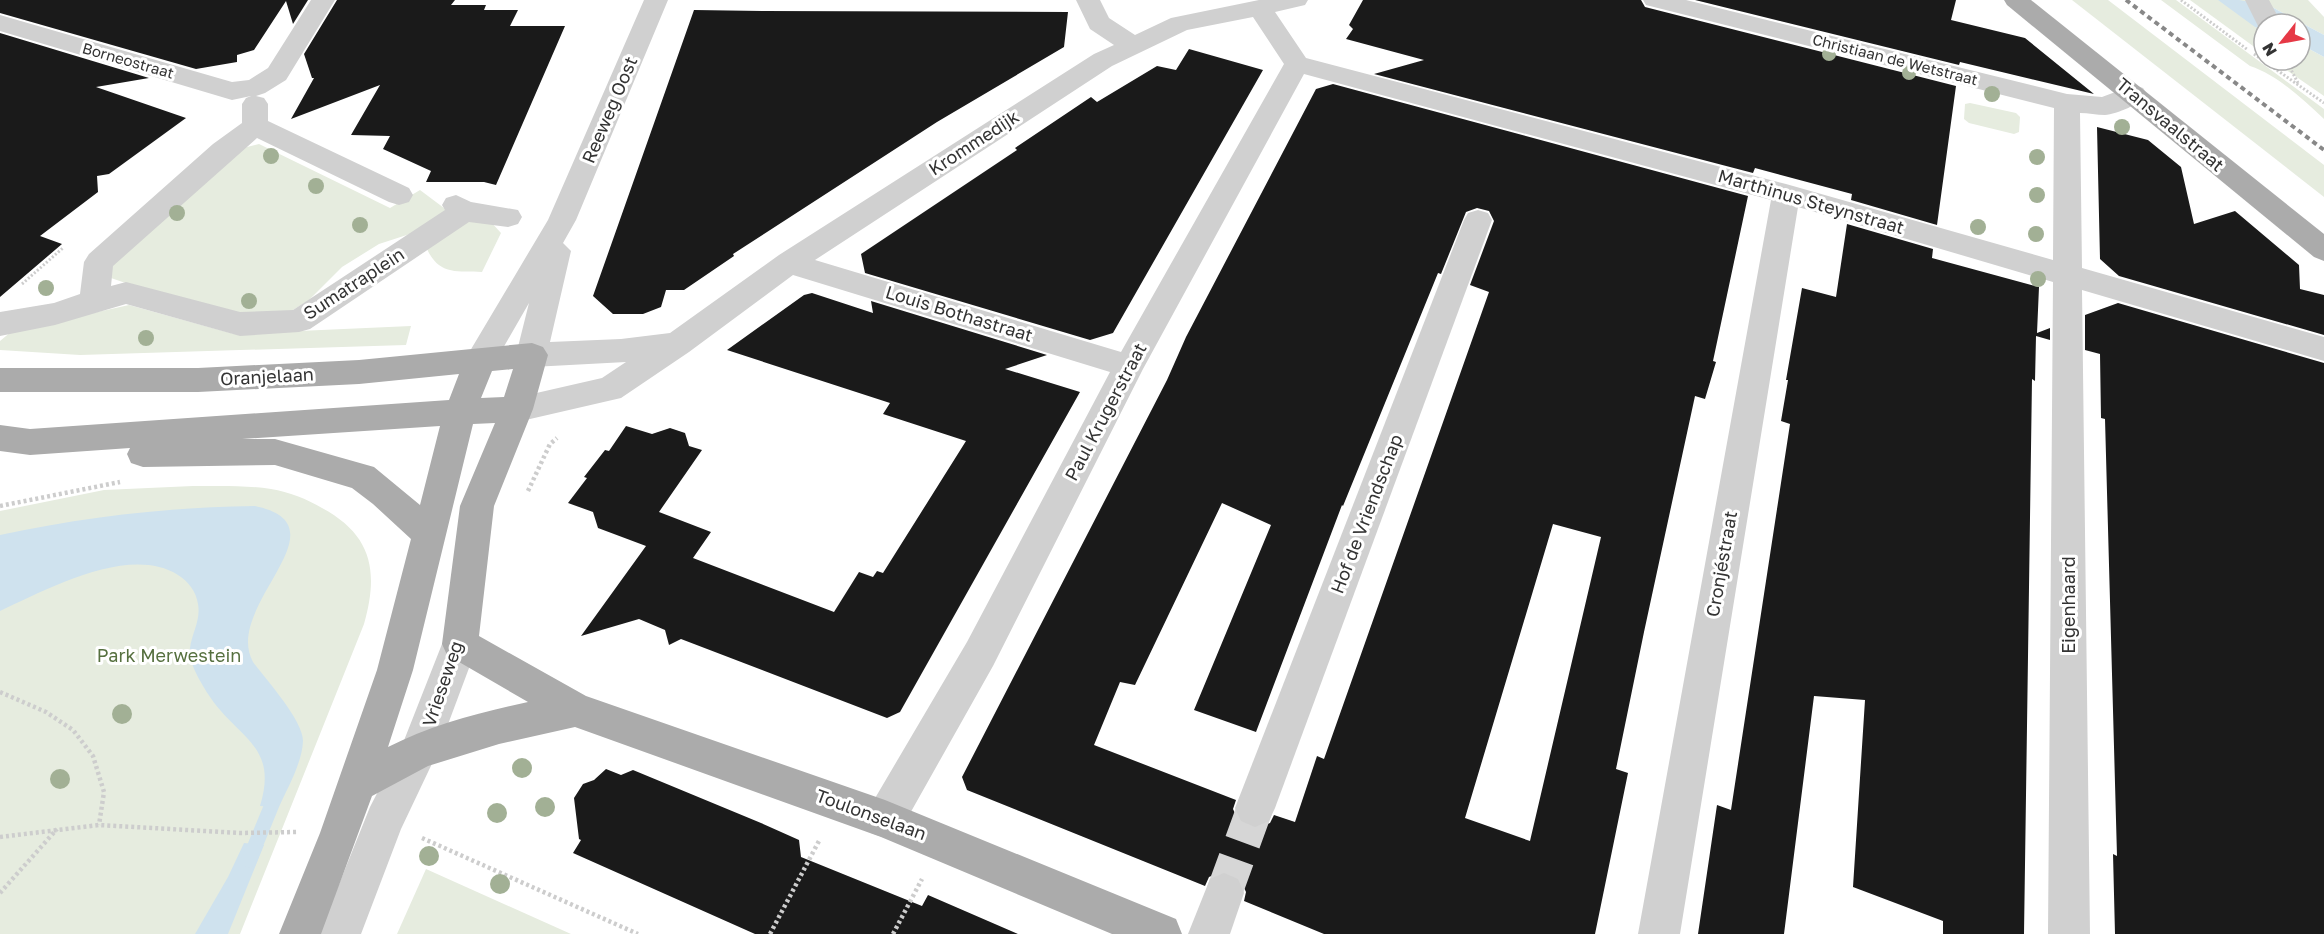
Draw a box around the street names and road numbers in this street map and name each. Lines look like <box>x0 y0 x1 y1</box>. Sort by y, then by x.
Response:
street label: Christiaan de Wetstraat <box>1811 30 1980 88</box>
street label: Borneostraat <box>80 38 176 82</box>
street label: Reeweg Oost <box>577 53 641 166</box>
street label: Transvaalstraat <box>2112 73 2229 176</box>
street label: Krommedijk <box>924 105 1023 180</box>
street label: Marthinus Steynstraat <box>1716 164 1907 238</box>
street label: Sumatraplein <box>299 242 408 324</box>
street label: Louis Bothastraat <box>883 280 1036 346</box>
street label: Paul Krugerstraat <box>1060 339 1151 484</box>
street label: Oranjelaan <box>220 363 314 389</box>
street label: Hof de Vriendschap <box>1326 431 1407 596</box>
street label: Cronjéstraat <box>1701 509 1741 619</box>
street label: Eigenhaard <box>2057 556 2079 654</box>
street label: Vrieseweg <box>417 638 467 729</box>
street label: Toulonselaan <box>813 784 930 844</box>

